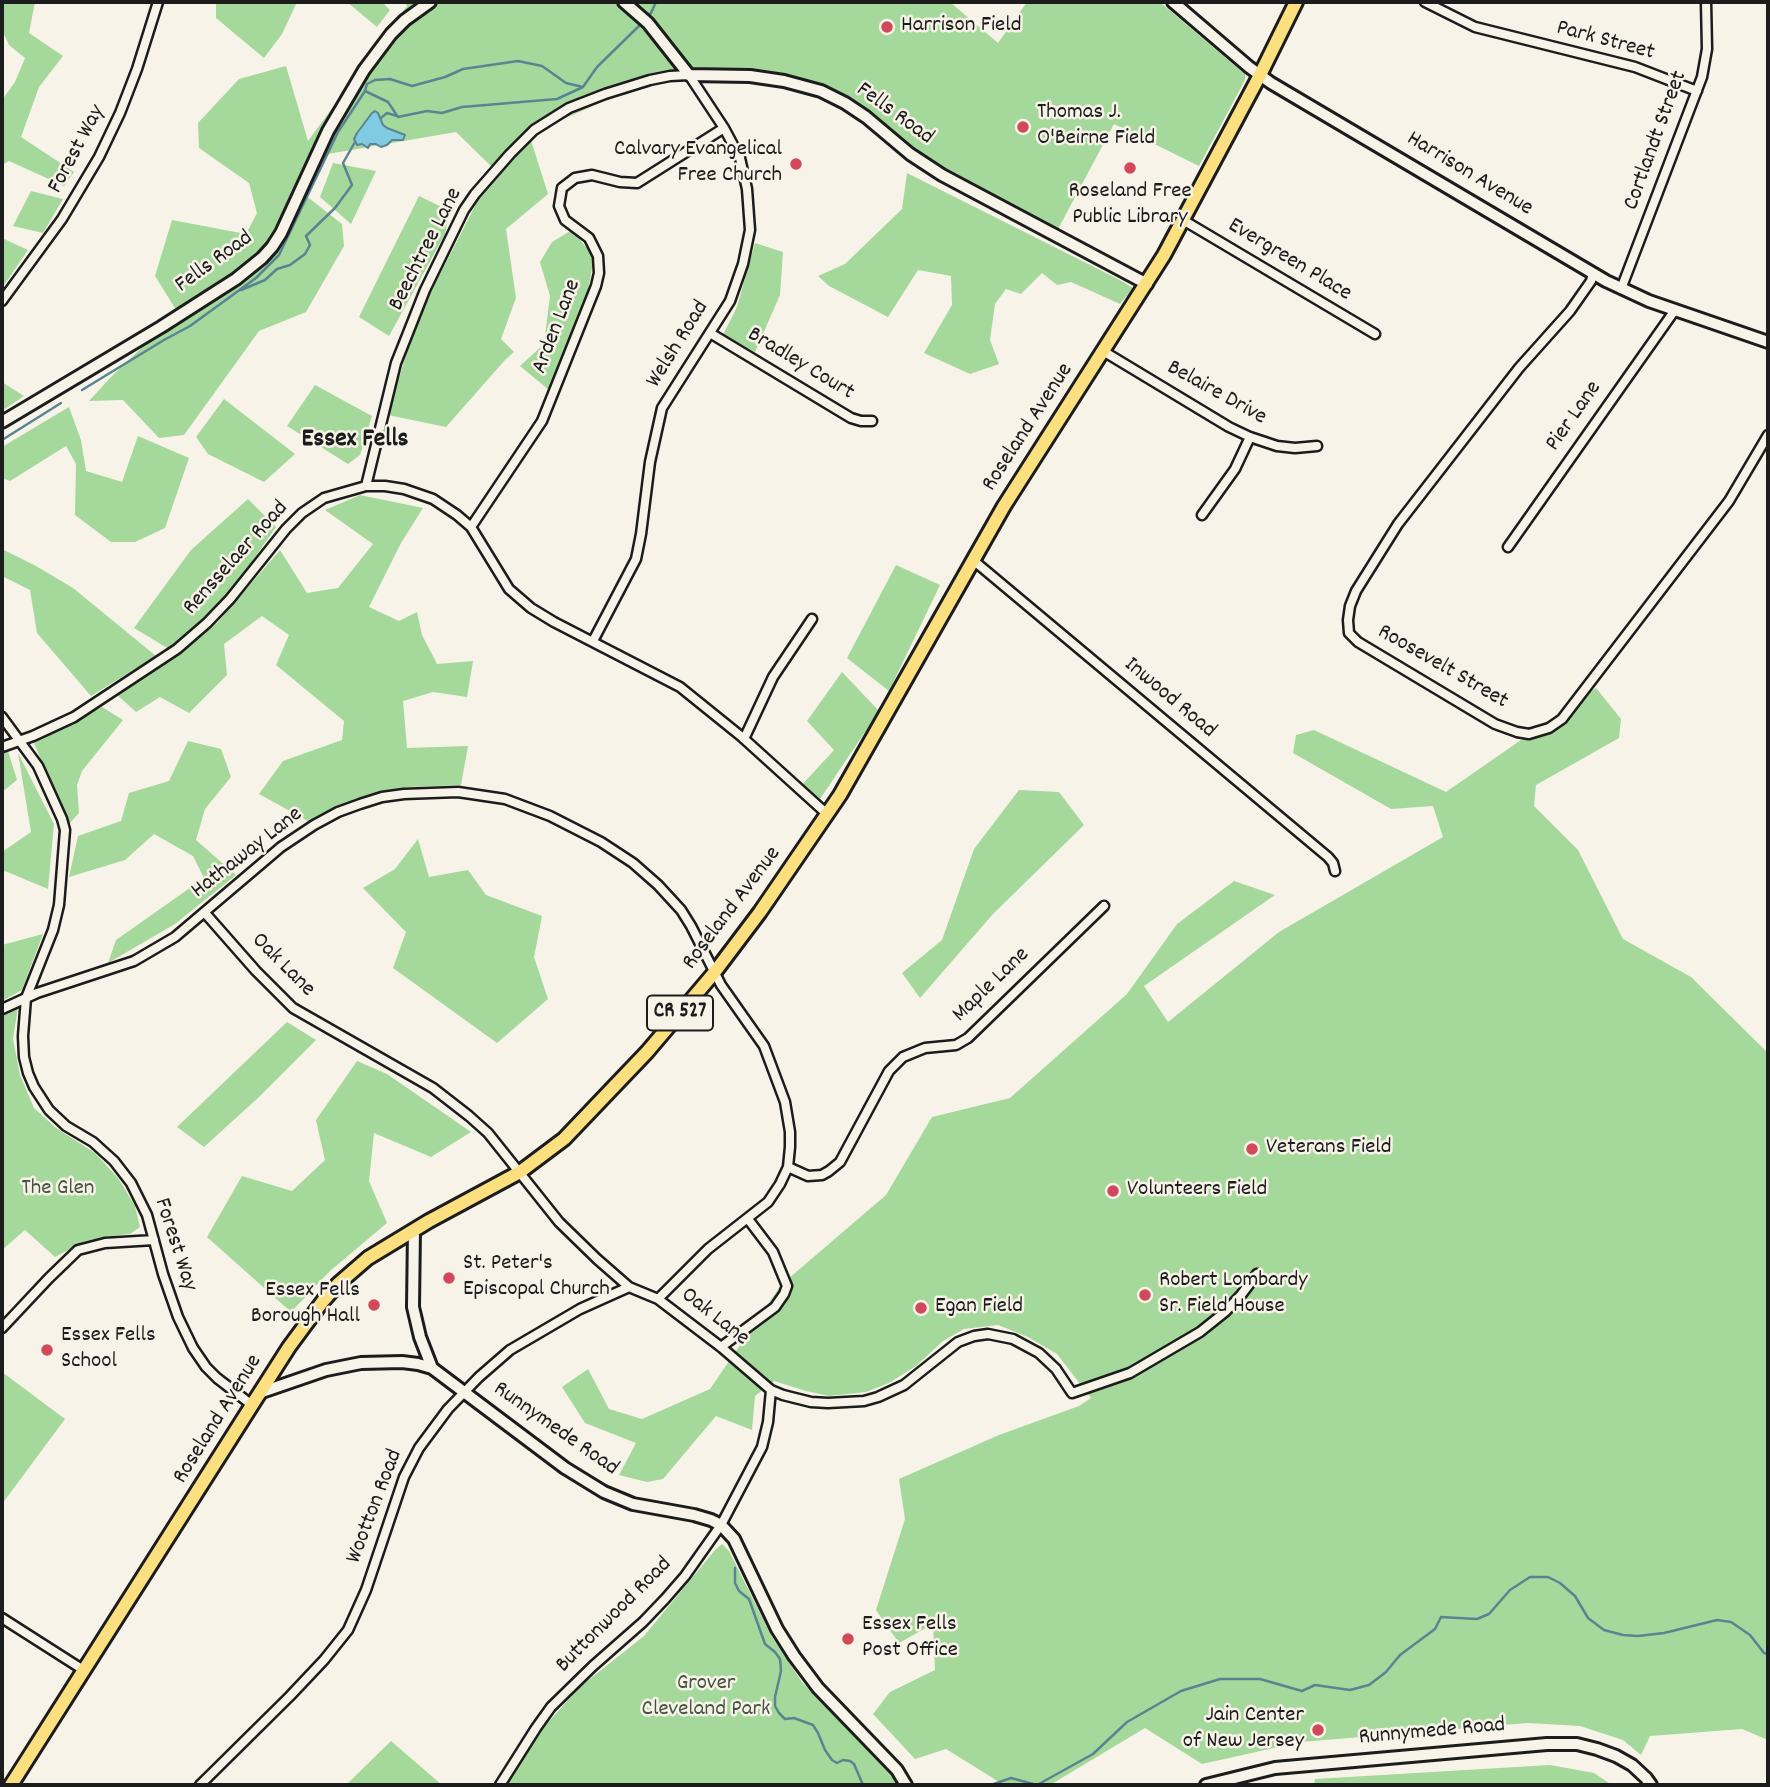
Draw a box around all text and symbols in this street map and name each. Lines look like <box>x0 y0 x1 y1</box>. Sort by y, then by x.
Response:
place label: Harrison Field <box>901 13 1021 41</box>
street label: Park Street <box>1553 16 1657 68</box>
marker: Harrison Field <box>879 19 895 35</box>
street label: Cortlandt Street <box>1619 68 1695 214</box>
street label: Fells Road <box>850 78 938 152</box>
place label: Thomas J. O'Beirne Field <box>1037 100 1155 154</box>
street label: Forest Way <box>43 101 113 199</box>
marker: Thomas J. O'Beirne Field <box>1015 119 1031 135</box>
street label: Harrison Avenue <box>1401 126 1537 224</box>
place label: Calvary Evangelical Free Church <box>614 137 782 191</box>
marker: Calvary Evangelical Free Church <box>788 156 804 172</box>
marker: Roseland Free Public Library <box>1122 160 1138 176</box>
place label: Roseland Free Public Library <box>1068 179 1192 233</box>
street label: Beechtree Lane <box>384 184 470 316</box>
street label: Evergreen Place <box>1222 213 1356 309</box>
street label: Fells Road <box>171 226 259 300</box>
street label: Arden Lane <box>527 276 589 378</box>
street label: Welsh Road <box>642 296 716 394</box>
street label: Bradley Court <box>742 322 858 408</box>
street label: Belaire Drive <box>1161 355 1271 433</box>
street label: Roseland Avenue <box>977 359 1081 497</box>
street label: Pier Lane <box>1541 377 1609 457</box>
district label: Essex Fells <box>301 425 409 457</box>
street label: Rensselaer Road <box>178 496 296 622</box>
street label: Roosevelt Street <box>1372 619 1512 717</box>
street label: Inwood Road <box>1117 652 1221 746</box>
street label: Hathaway Lane <box>187 802 309 906</box>
street label: Roseland Avenue <box>678 842 788 976</box>
street label: Oak Lane <box>244 928 320 1004</box>
street label: Maple Lane <box>948 942 1036 1030</box>
road number: CR 527 <box>647 996 713 1030</box>
place label: Veterans Field <box>1266 1135 1392 1163</box>
marker: Veterans Field <box>1244 1141 1260 1157</box>
park label: The Glen <box>22 1176 94 1204</box>
place label: Volunteers Field <box>1127 1177 1267 1205</box>
marker: Volunteers Field <box>1105 1183 1121 1199</box>
street label: Forest Way <box>146 1195 202 1295</box>
place label: St. Peter's Episcopal Church <box>463 1251 610 1305</box>
place label: Robert Lombardy Sr. Field House <box>1159 1268 1308 1322</box>
marker: St. Peter's Episcopal Church <box>441 1270 457 1286</box>
place label: Essex Fells Borough Hall <box>251 1278 360 1332</box>
street label: Oak Lane <box>674 1283 754 1353</box>
marker: Robert Lombardy Sr. Field House <box>1137 1287 1153 1303</box>
place label: Egan Field <box>935 1294 1023 1322</box>
marker: Essex Fells Borough Hall <box>366 1297 382 1313</box>
marker: Egan Field <box>913 1300 929 1316</box>
place label: Essex Fells School <box>61 1323 156 1377</box>
marker: Essex Fells School <box>39 1342 55 1358</box>
street label: Roseland Avenue <box>168 1350 270 1490</box>
street label: Runnymede Road <box>487 1377 623 1483</box>
street label: Wootton Road <box>342 1446 410 1568</box>
street label: Buttonwood Road <box>551 1552 679 1680</box>
place label: Essex Fells Post Office <box>862 1612 958 1666</box>
marker: Essex Fells Post Office <box>840 1631 856 1647</box>
park label: Grover Cleveland Park <box>642 1671 770 1725</box>
place label: Jain Center of New Jersey <box>1183 1703 1304 1757</box>
street label: Runnymede Road <box>1358 1713 1506 1753</box>
marker: Jain Center of New Jersey <box>1310 1722 1326 1738</box>

